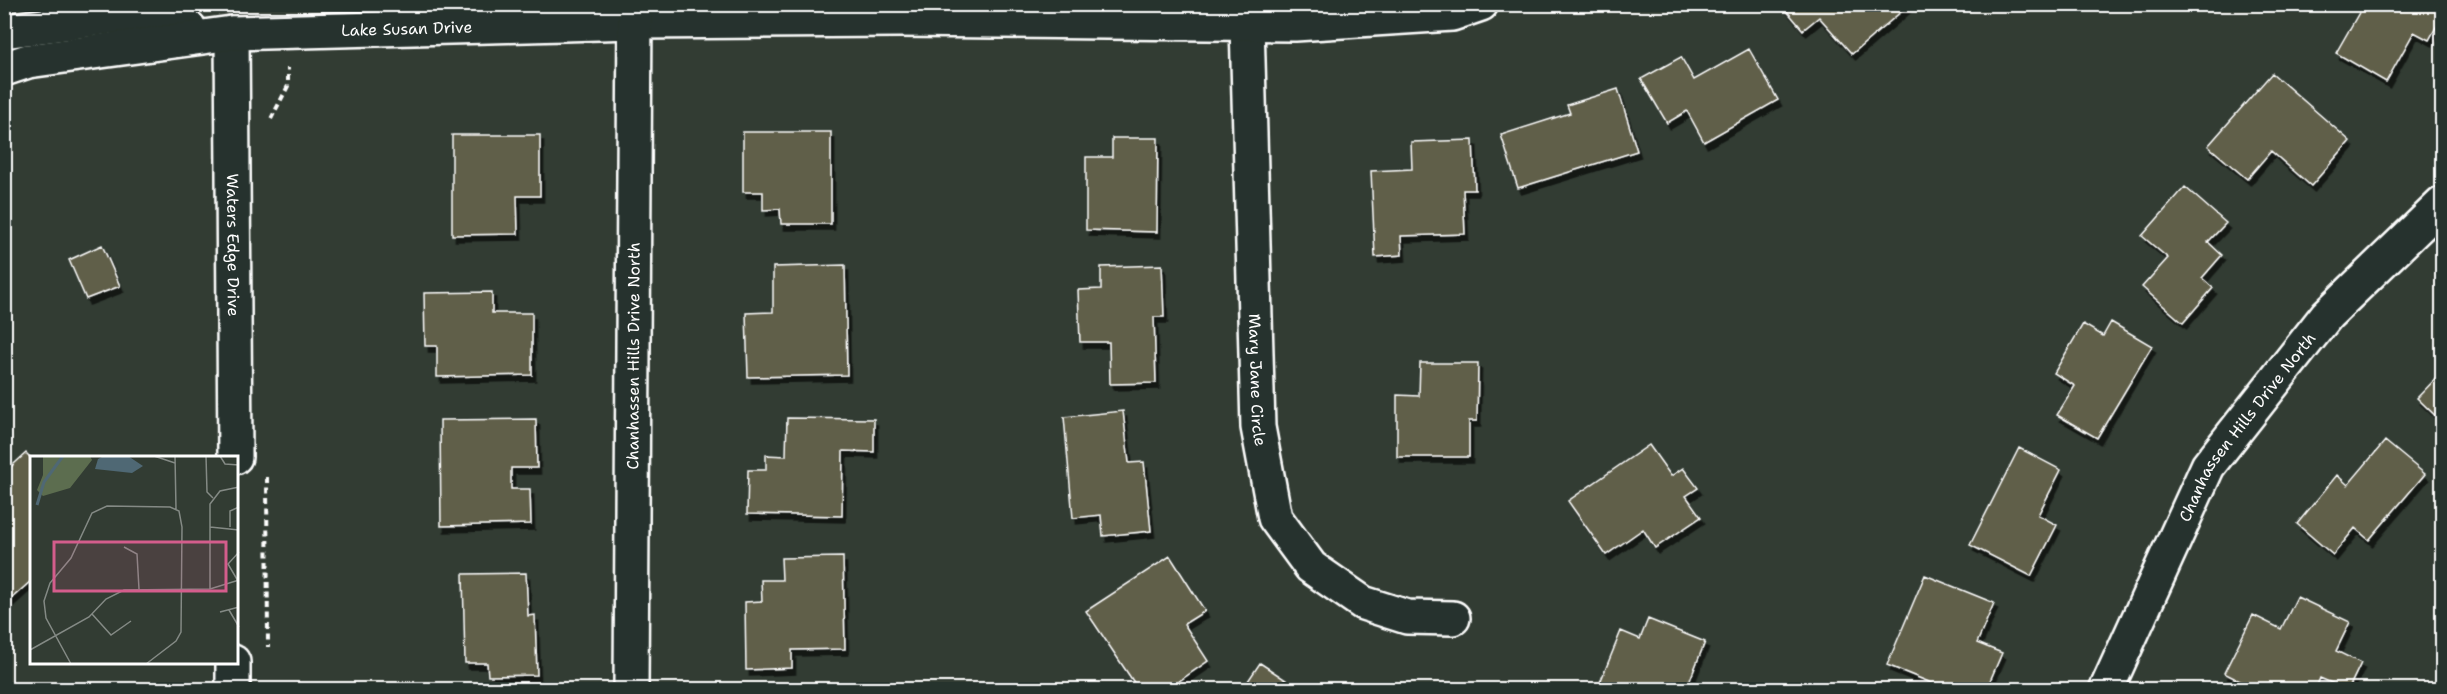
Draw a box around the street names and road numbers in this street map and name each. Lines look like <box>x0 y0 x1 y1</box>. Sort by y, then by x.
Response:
street label: Lake Susan Drive <box>341 16 473 41</box>
street label: Waters Edge Drive <box>222 173 245 317</box>
street label: Chanhassen Hills Drive North <box>622 242 644 470</box>
street label: Mary Jane Circle <box>1244 313 1272 448</box>
street label: Chanhassen Hills Drive North <box>2174 328 2320 525</box>

